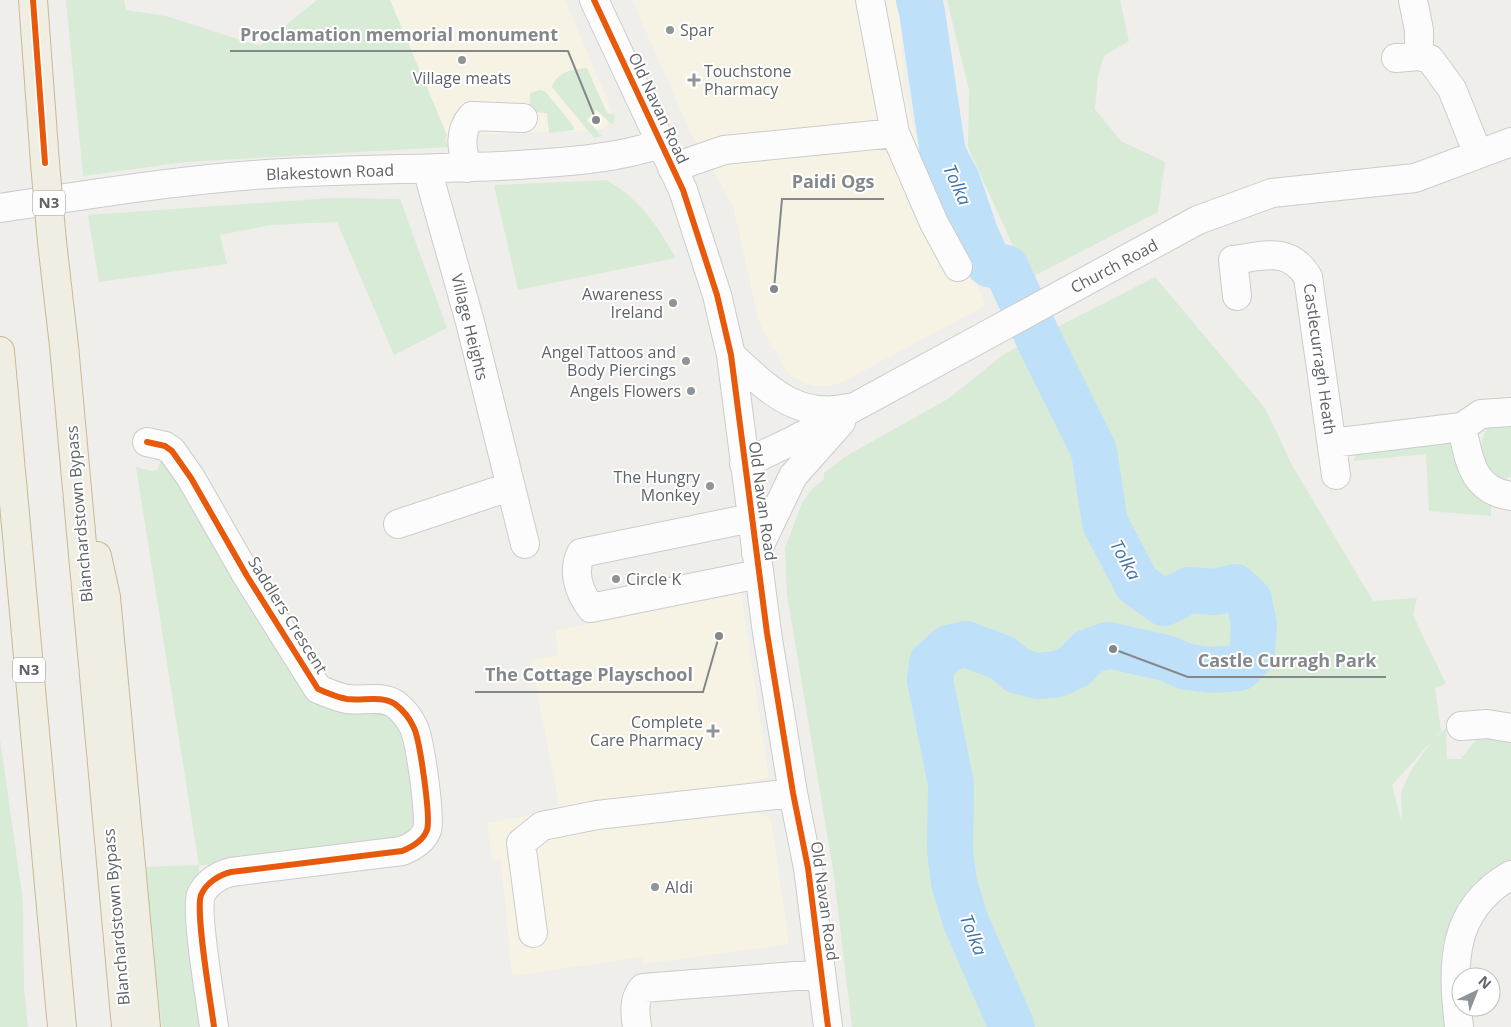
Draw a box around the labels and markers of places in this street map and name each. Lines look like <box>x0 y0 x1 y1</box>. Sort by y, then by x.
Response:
callout: Proclamation memorial monument <box>230 18 568 51</box>
place label: Spar <box>680 19 714 41</box>
marker: Spar <box>664 24 676 36</box>
marker: Village meats <box>456 54 468 66</box>
place label: Touchstone Pharmacy <box>704 60 791 100</box>
place label: Village meats <box>413 67 511 89</box>
marker: Touchstone Pharmacy <box>688 74 700 86</box>
callout: Paidi Ogs <box>782 166 884 199</box>
place label: Awareness Ireland <box>582 283 663 323</box>
marker: Awareness Ireland <box>667 297 679 309</box>
place label: Angel Tattoos and Body Piercings <box>542 341 676 381</box>
marker: Angel Tattoos and Body Piercings <box>680 355 692 367</box>
place label: Angels Flowers <box>570 380 681 402</box>
marker: Angels Flowers <box>685 385 697 397</box>
place label: The Hungry Monkey <box>614 466 701 506</box>
marker: The Hungry Monkey <box>704 480 716 492</box>
place label: Circle K <box>626 568 682 590</box>
marker: Circle K <box>610 573 622 585</box>
callout: Castle Curragh Park <box>1188 644 1386 677</box>
callout: The Cottage Playschool <box>475 659 703 692</box>
place label: Complete Care Pharmacy <box>590 711 704 751</box>
marker: Complete Care Pharmacy <box>707 725 719 737</box>
place label: Aldi <box>665 876 693 898</box>
marker: Aldi <box>649 881 661 893</box>

